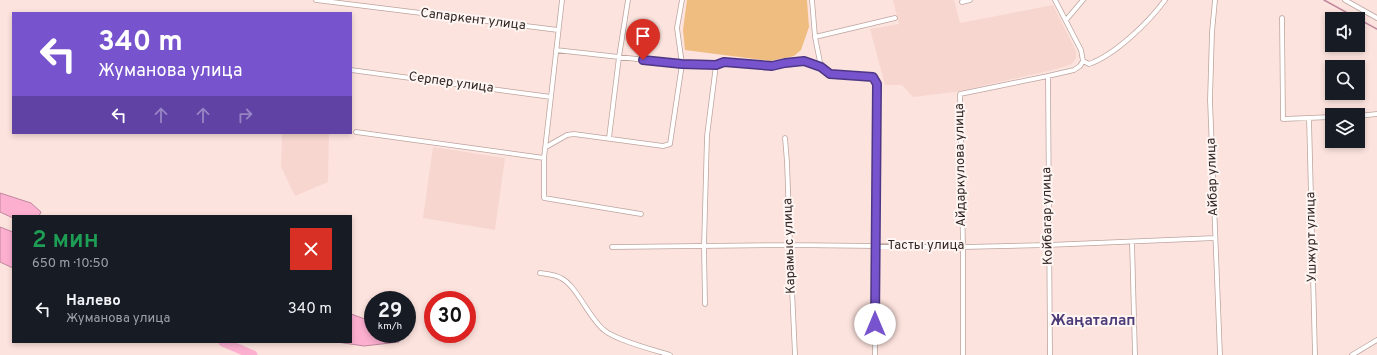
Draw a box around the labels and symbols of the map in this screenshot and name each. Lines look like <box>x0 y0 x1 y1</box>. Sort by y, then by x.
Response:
street label: Сапаркент улица <box>419 6 527 34</box>
pin <box>626 19 660 60</box>
street label: Серпер улица <box>408 69 494 97</box>
street label: Айдаркулова улица <box>952 103 970 227</box>
street label: Айбар улица <box>1204 137 1222 217</box>
street label: Койбагар улица <box>1039 167 1057 265</box>
street label: Ушжурт улица <box>1303 192 1321 282</box>
street label: Карамыс улица <box>780 198 800 294</box>
street label: Тасты улица <box>888 238 964 254</box>
speed limit sign: 30 <box>424 291 476 343</box>
position arrow <box>854 303 896 345</box>
district label: Жаңаталап <box>1050 312 1136 331</box>

